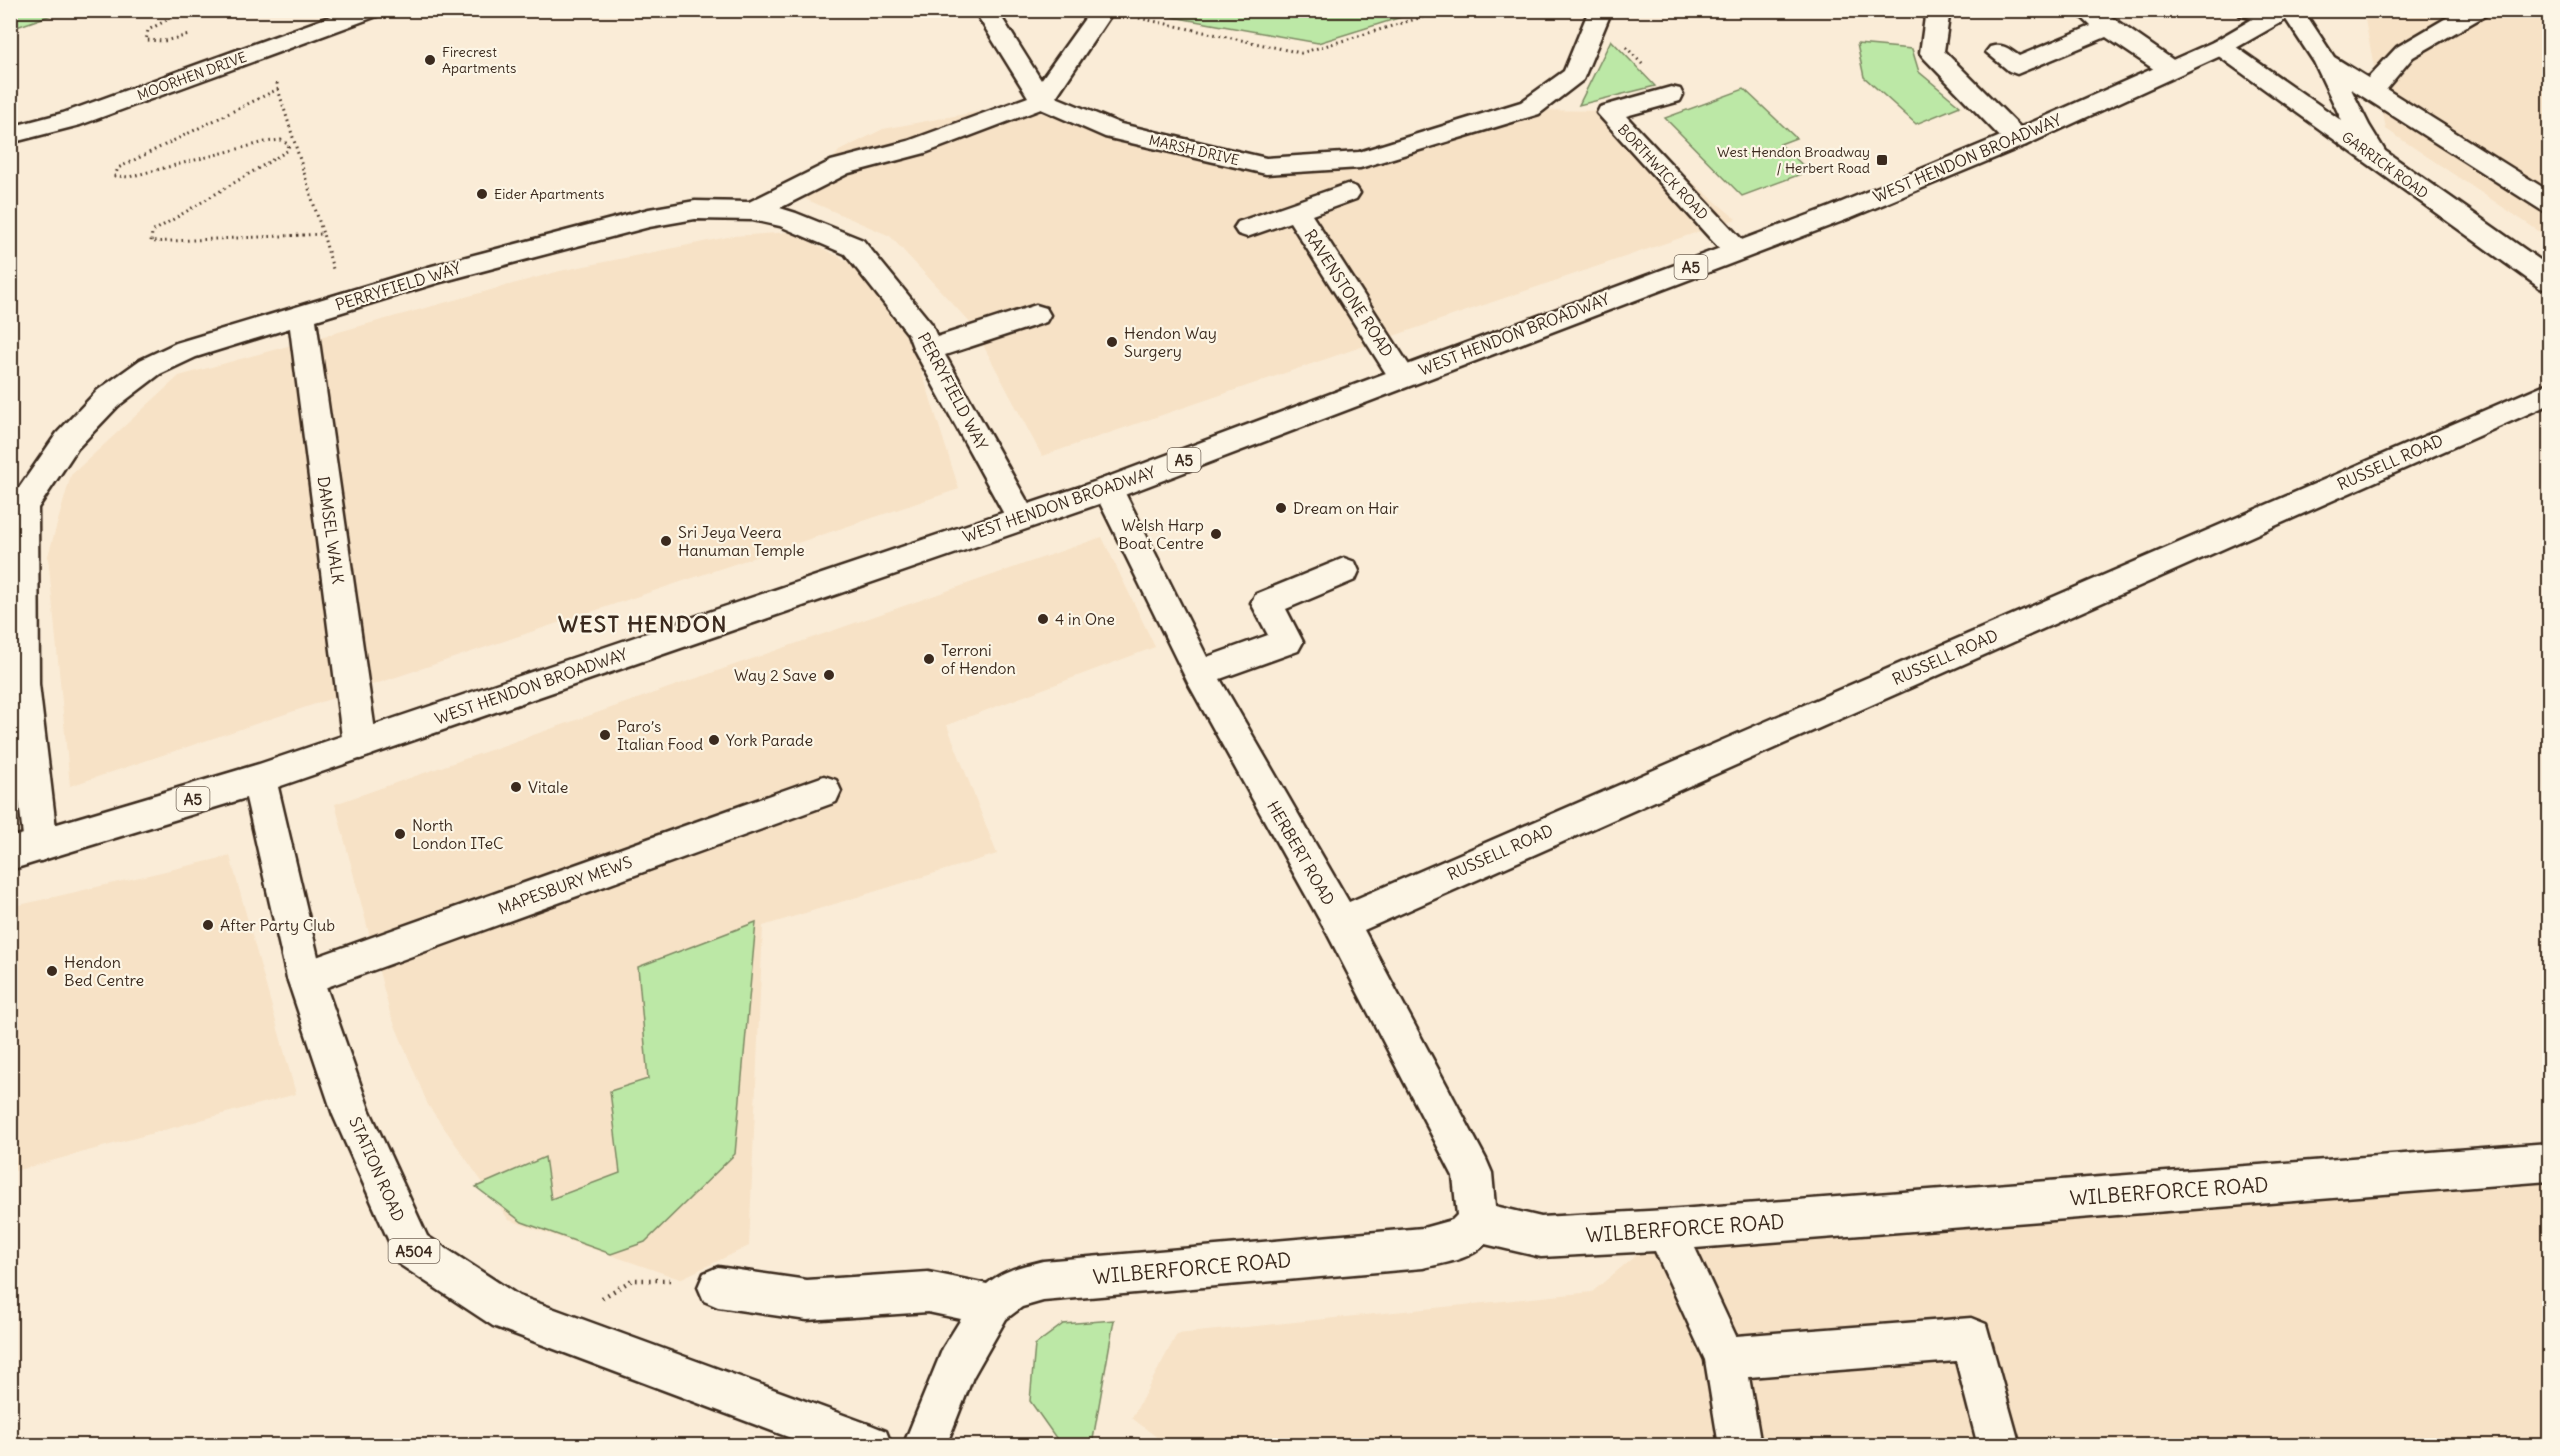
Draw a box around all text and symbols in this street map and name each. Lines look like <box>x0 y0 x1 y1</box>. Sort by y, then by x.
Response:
place label: Firecrest Apartments <box>442 43 516 77</box>
street label: MOORHEN DRIVE <box>135 48 249 104</box>
marker: Firecrest Apartments <box>423 53 437 67</box>
street label: WEST HENDON BROADWAY <box>1870 109 2064 207</box>
street label: BORTHWICK ROAD <box>1614 120 1712 224</box>
street label: GARRICK ROAD <box>2338 128 2432 202</box>
street label: MARSH DRIVE <box>1147 131 1241 169</box>
place label: West Hendon Broadway / Herbert Road <box>1717 143 1870 177</box>
marker: West Hendon Broadway / Herbert Road <box>1875 153 1889 167</box>
place label: Eider Apartments <box>494 185 604 203</box>
marker: Eider Apartments <box>475 187 489 201</box>
street label: RAVENSTONE ROAD <box>1300 226 1398 360</box>
road number: A5 <box>1674 255 1708 279</box>
street label: PERRYFIELD WAY <box>333 257 463 315</box>
street label: WEST HENDON BROADWAY <box>1416 288 1612 380</box>
place label: Hendon Way Surgery <box>1124 323 1217 361</box>
street label: PERRYFIELD WAY <box>914 329 992 453</box>
marker: Hendon Way Surgery <box>1105 335 1119 349</box>
street label: RUSSELL ROAD <box>2334 430 2446 494</box>
road number: A5 <box>1168 448 1200 472</box>
street label: WEST HENDON BROADWAY <box>960 462 1158 546</box>
street label: DAMSEL WALK <box>314 475 348 585</box>
place label: Dream on Hair <box>1293 498 1399 518</box>
marker: Dream on Hair <box>1274 501 1288 515</box>
place label: Welsh Harp Boat Centre <box>1118 515 1204 553</box>
place label: Sri Jeya Veera Hanuman Temple <box>678 522 805 560</box>
marker: Welsh Harp Boat Centre <box>1209 527 1223 541</box>
marker: Sri Jeya Veera Hanuman Temple <box>659 534 673 548</box>
place label: 4 in One <box>1055 609 1115 629</box>
district label: WEST HENDON <box>558 610 728 638</box>
marker: 4 in One <box>1036 612 1050 626</box>
street label: RUSSELL ROAD <box>1889 625 2001 689</box>
place label: Terroni of Hendon <box>941 640 1016 678</box>
street label: WEST HENDON BROADWAY <box>432 644 630 728</box>
marker: Terroni of Hendon <box>922 652 936 666</box>
place label: Way 2 Save <box>734 665 817 685</box>
marker: Way 2 Save <box>822 668 836 682</box>
place label: Paro’s Italian Food <box>617 716 703 754</box>
marker: Paro’s Italian Food <box>598 728 612 742</box>
place label: York Parade <box>726 730 813 750</box>
marker: York Parade <box>707 733 721 747</box>
place label: Vitale <box>528 777 568 797</box>
marker: Vitale <box>509 780 523 794</box>
road number: A5 <box>176 787 210 811</box>
street label: HERBERT ROAD <box>1263 797 1339 909</box>
place label: North London ITeC <box>412 815 504 853</box>
street label: RUSSELL ROAD <box>1444 820 1556 884</box>
marker: North London ITeC <box>393 827 407 841</box>
street label: MAPESBURY MEWS <box>495 851 635 919</box>
place label: After Party Club <box>220 915 335 935</box>
marker: After Party Club <box>201 918 215 932</box>
place label: Hendon Bed Centre <box>64 952 144 990</box>
marker: Hendon Bed Centre <box>45 964 59 978</box>
street label: STATION ROAD <box>345 1114 409 1224</box>
street label: WILBERFORCE ROAD <box>2069 1172 2269 1210</box>
street label: WILBERFORCE ROAD <box>1585 1209 1785 1247</box>
road number: A504 <box>388 1239 440 1263</box>
street label: WILBERFORCE ROAD <box>1092 1247 1292 1289</box>

